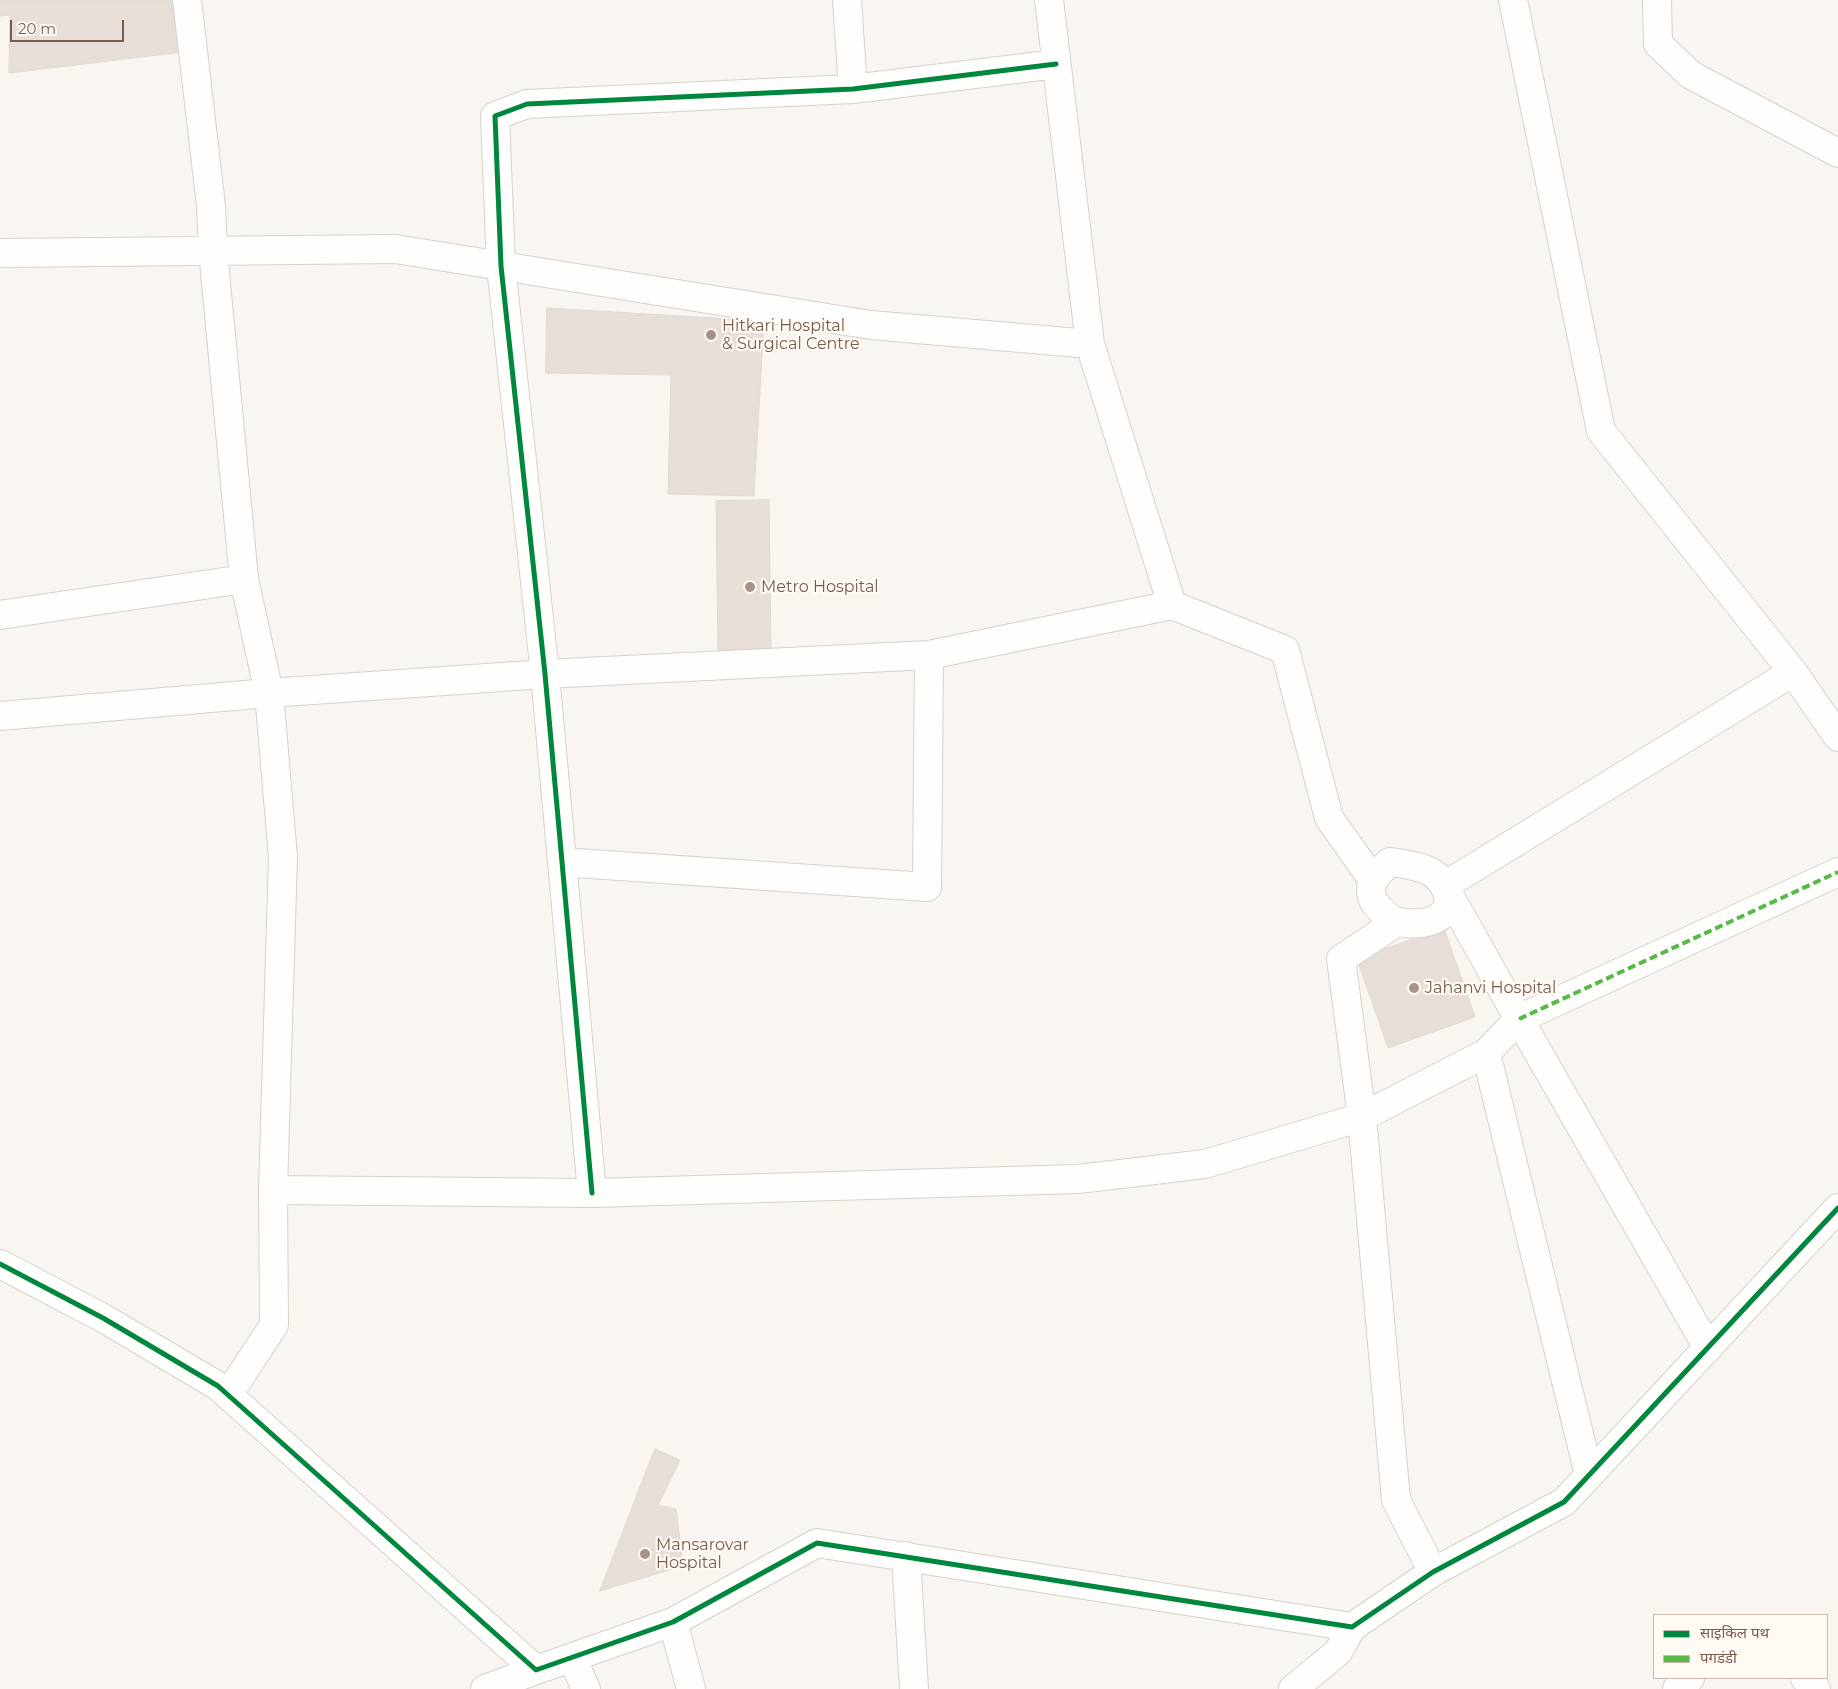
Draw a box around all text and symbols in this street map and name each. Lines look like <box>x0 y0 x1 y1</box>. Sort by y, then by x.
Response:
scale bar <box>12 10 126 42</box>
text: 20 m <box>18 19 56 38</box>
place label: Hitkari Hospital & Surgical Centre <box>722 316 860 354</box>
marker: Hitkari Hospital & Surgical Centre <box>704 328 718 342</box>
place label: Metro Hospital <box>761 577 879 597</box>
marker: Metro Hospital <box>743 580 757 594</box>
place label: Jahanvi Hospital <box>1425 978 1556 998</box>
marker: Jahanvi Hospital <box>1407 981 1421 995</box>
place label: Mansarovar Hospital <box>656 1535 749 1573</box>
marker: Mansarovar Hospital <box>638 1547 652 1561</box>
legend <box>1653 1614 1828 1679</box>
text: साइकिल पथ <box>1700 1623 1769 1642</box>
text: पगडंडी <box>1700 1648 1737 1667</box>

